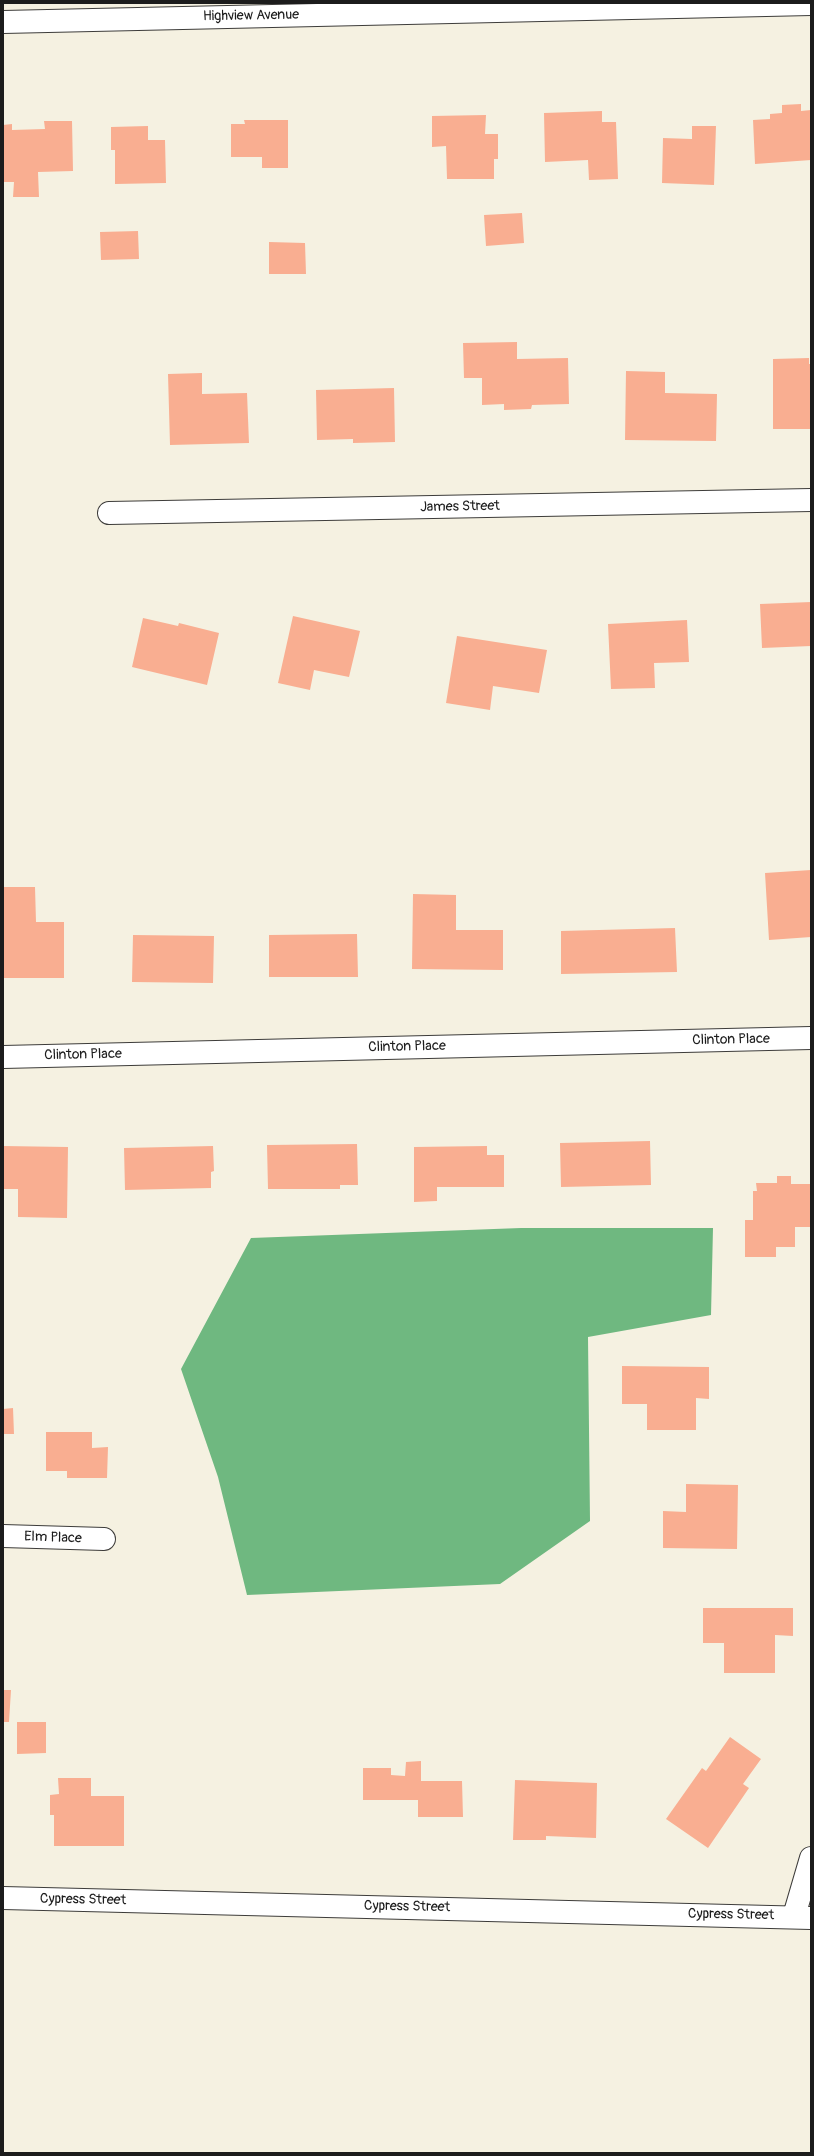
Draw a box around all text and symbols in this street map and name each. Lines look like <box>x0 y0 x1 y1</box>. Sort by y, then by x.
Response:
street label: Highview Avenue <box>203 7 299 25</box>
street label: James Street <box>420 498 500 516</box>
street label: Clinton Place <box>692 1031 770 1049</box>
street label: Clinton Place <box>368 1038 446 1056</box>
street label: Clinton Place <box>44 1046 122 1064</box>
street label: Elm Place <box>24 1529 82 1547</box>
street label: Cypress Street <box>40 1891 126 1909</box>
street label: Cypress Street <box>364 1898 450 1916</box>
street label: Cypress Street <box>688 1906 774 1924</box>

